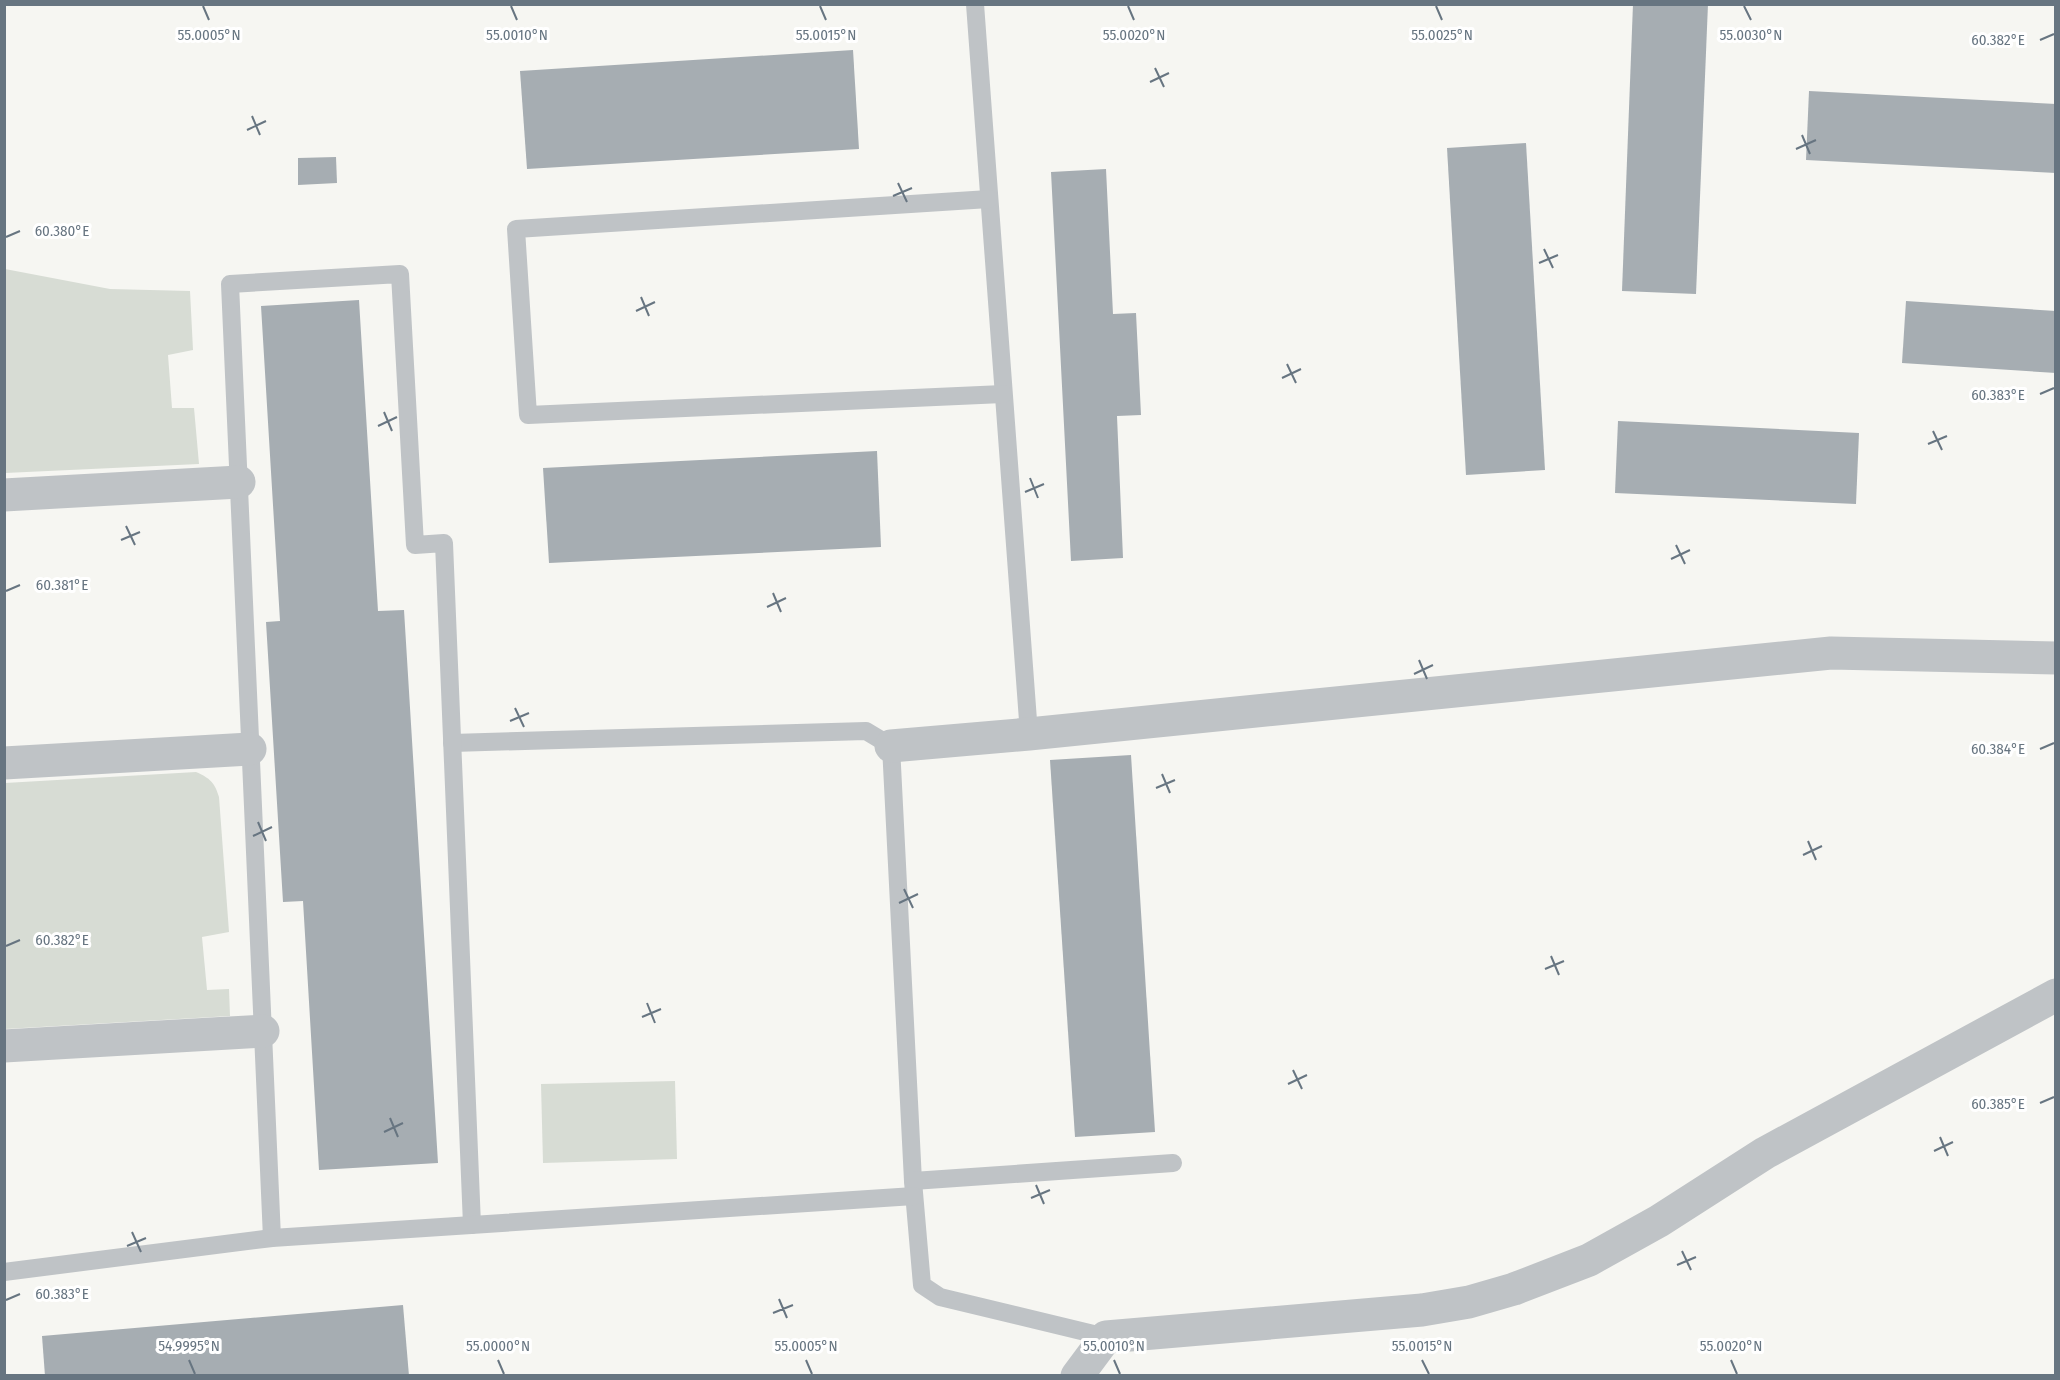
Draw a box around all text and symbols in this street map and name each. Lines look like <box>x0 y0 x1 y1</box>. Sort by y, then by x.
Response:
text: 55.0005°N <box>177 26 241 44</box>
text: 55.0010°N <box>486 26 548 44</box>
text: 55.0015°N <box>796 26 856 44</box>
text: 55.0020°N <box>1103 26 1165 44</box>
text: 55.0025°N <box>1411 26 1473 44</box>
text: 55.0030°N <box>1720 26 1782 44</box>
text: 60.382°E <box>1971 31 2025 49</box>
text: 60.380°E <box>35 222 89 240</box>
text: 60.383°E <box>1971 386 2025 404</box>
text: 60.381°E <box>36 576 88 594</box>
text: 60.384°E <box>1971 740 2025 758</box>
text: 60.382°E <box>35 931 89 949</box>
text: 60.385°E <box>1971 1095 2025 1113</box>
text: 60.383°E <box>35 1285 89 1303</box>
text: 54.9995°N <box>158 1337 220 1355</box>
text: 55.0000°N <box>466 1337 530 1355</box>
text: 55.0005°N <box>774 1337 838 1355</box>
text: 55.0010°N <box>1083 1337 1145 1355</box>
text: 55.0015°N <box>1392 1337 1452 1355</box>
text: 55.0020°N <box>1700 1337 1762 1355</box>

